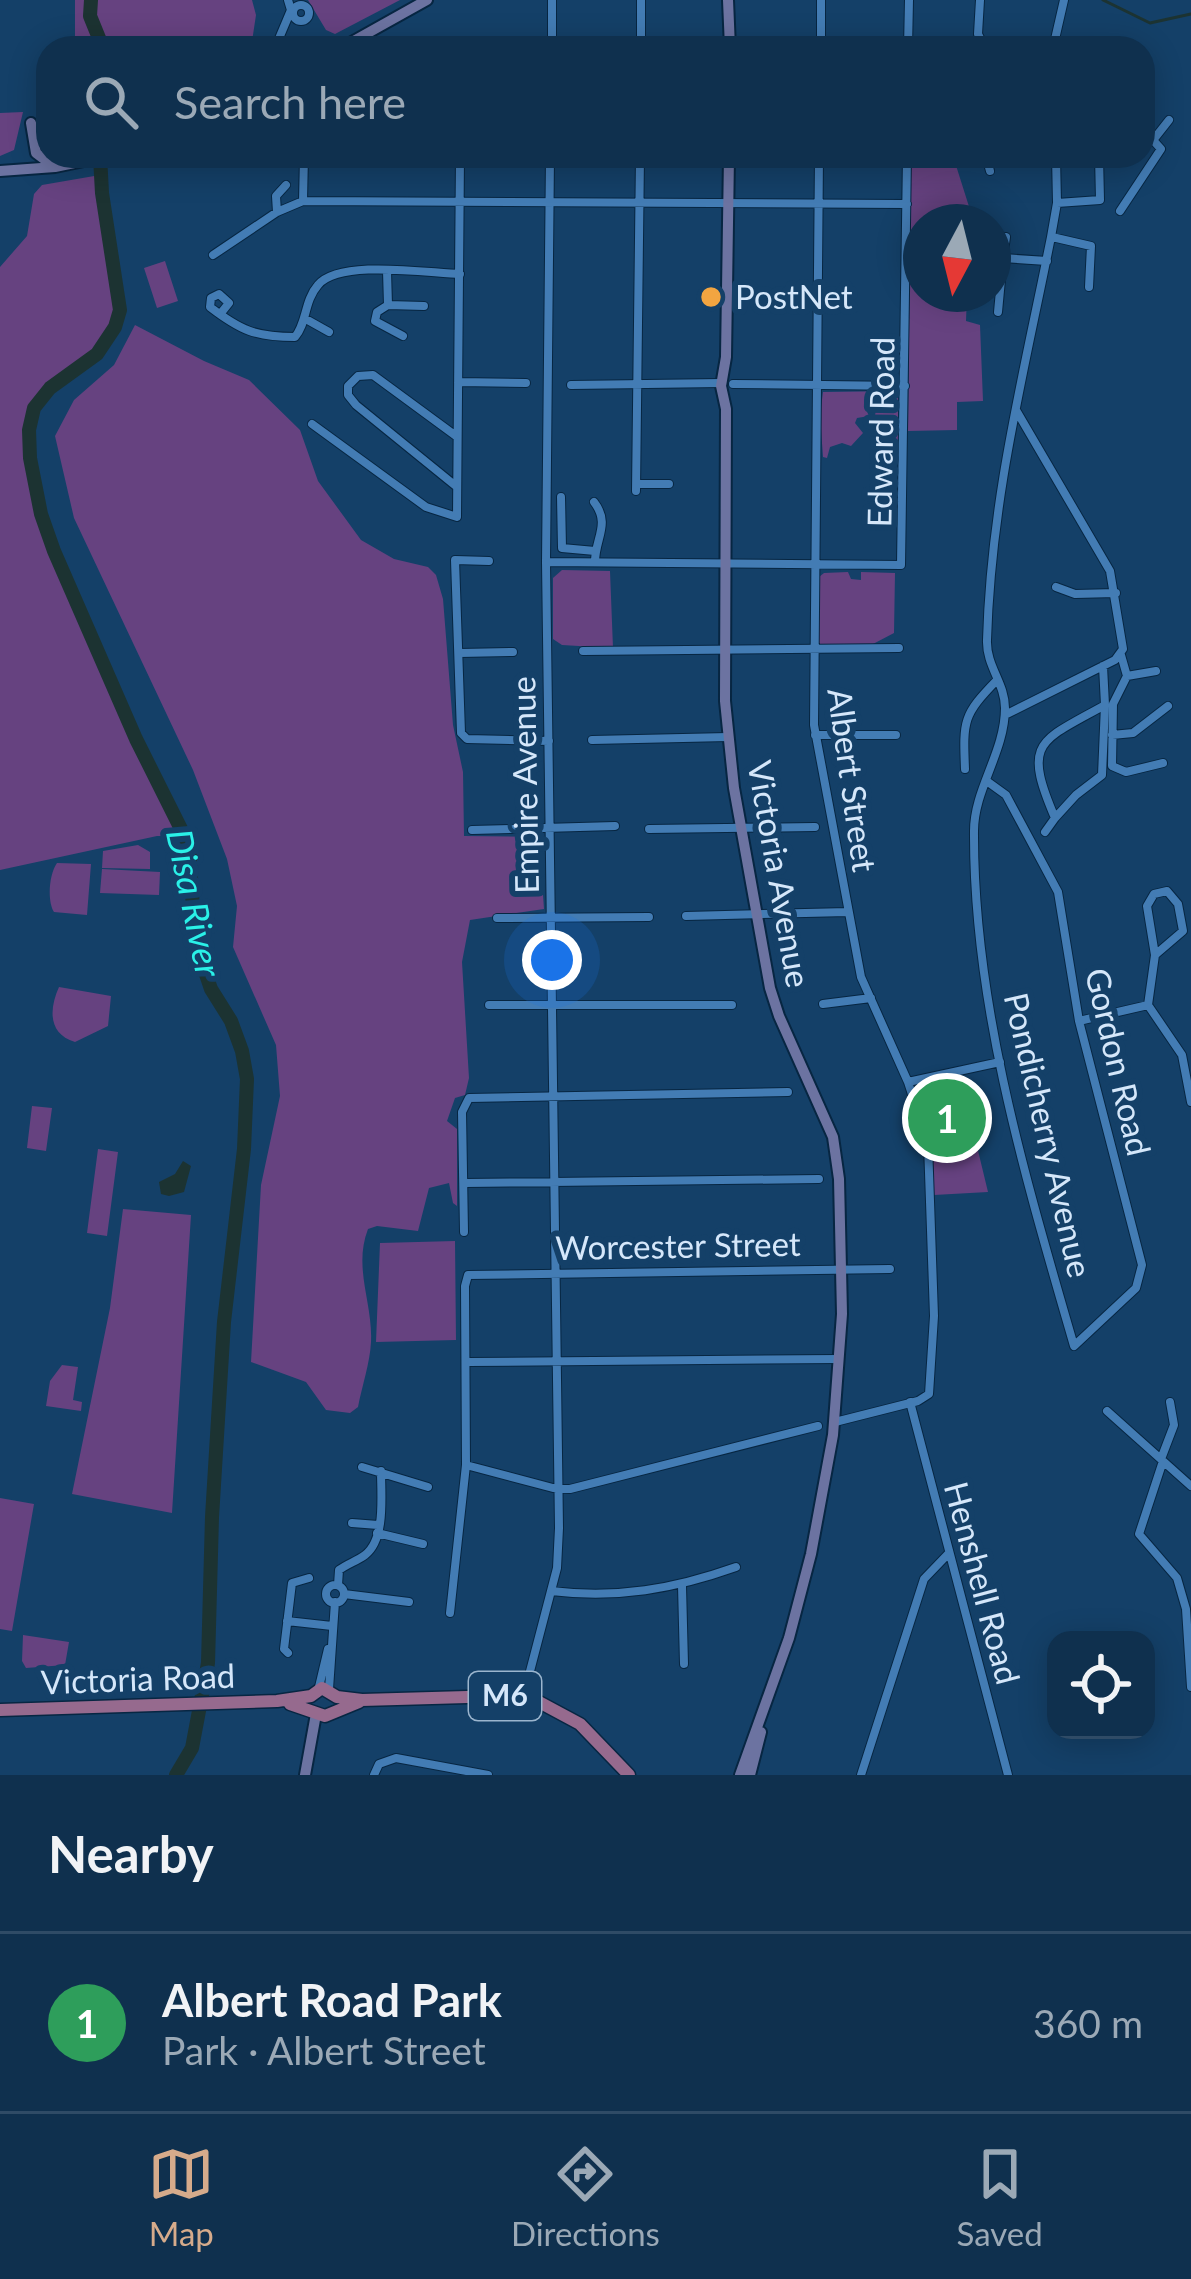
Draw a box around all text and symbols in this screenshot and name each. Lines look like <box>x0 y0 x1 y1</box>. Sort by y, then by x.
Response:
search box <box>36 36 1155 168</box>
icon: search <box>78 69 144 135</box>
text: Search here <box>174 75 406 129</box>
north arrow <box>903 204 1011 312</box>
place label: PostNet <box>735 276 853 316</box>
marker: PostNet <box>698 284 724 310</box>
street label: Edward Road <box>858 336 902 528</box>
street label: Empire Avenue <box>502 676 546 894</box>
street label: Albert Street <box>820 685 886 874</box>
street label: Victoria Avenue <box>740 757 820 990</box>
water label: Disa River <box>158 825 232 981</box>
your location <box>522 930 582 990</box>
street label: Gordon Road <box>1078 964 1160 1159</box>
street label: Pondicherry Avenue <box>997 989 1101 1281</box>
pin: 1 <box>908 1073 986 1163</box>
street label: Worcester Street <box>555 1223 801 1267</box>
street label: Henshell Road <box>937 1477 1029 1688</box>
map controls <box>1047 1631 1155 1739</box>
button: locate <box>1047 1631 1155 1739</box>
street label: Victoria Road <box>40 1655 236 1701</box>
road number: M6 <box>469 1672 541 1720</box>
text: Nearby <box>48 1823 214 1884</box>
text: Albert Road Park <box>162 1973 502 2027</box>
text: 1 <box>76 2000 98 2046</box>
text: 360 m <box>1033 2000 1143 2046</box>
text: Park · Albert Street <box>162 2027 486 2073</box>
tab: Map <box>148 2141 214 2253</box>
tab: Directions <box>511 2141 660 2253</box>
tab: Saved <box>956 2141 1043 2253</box>

